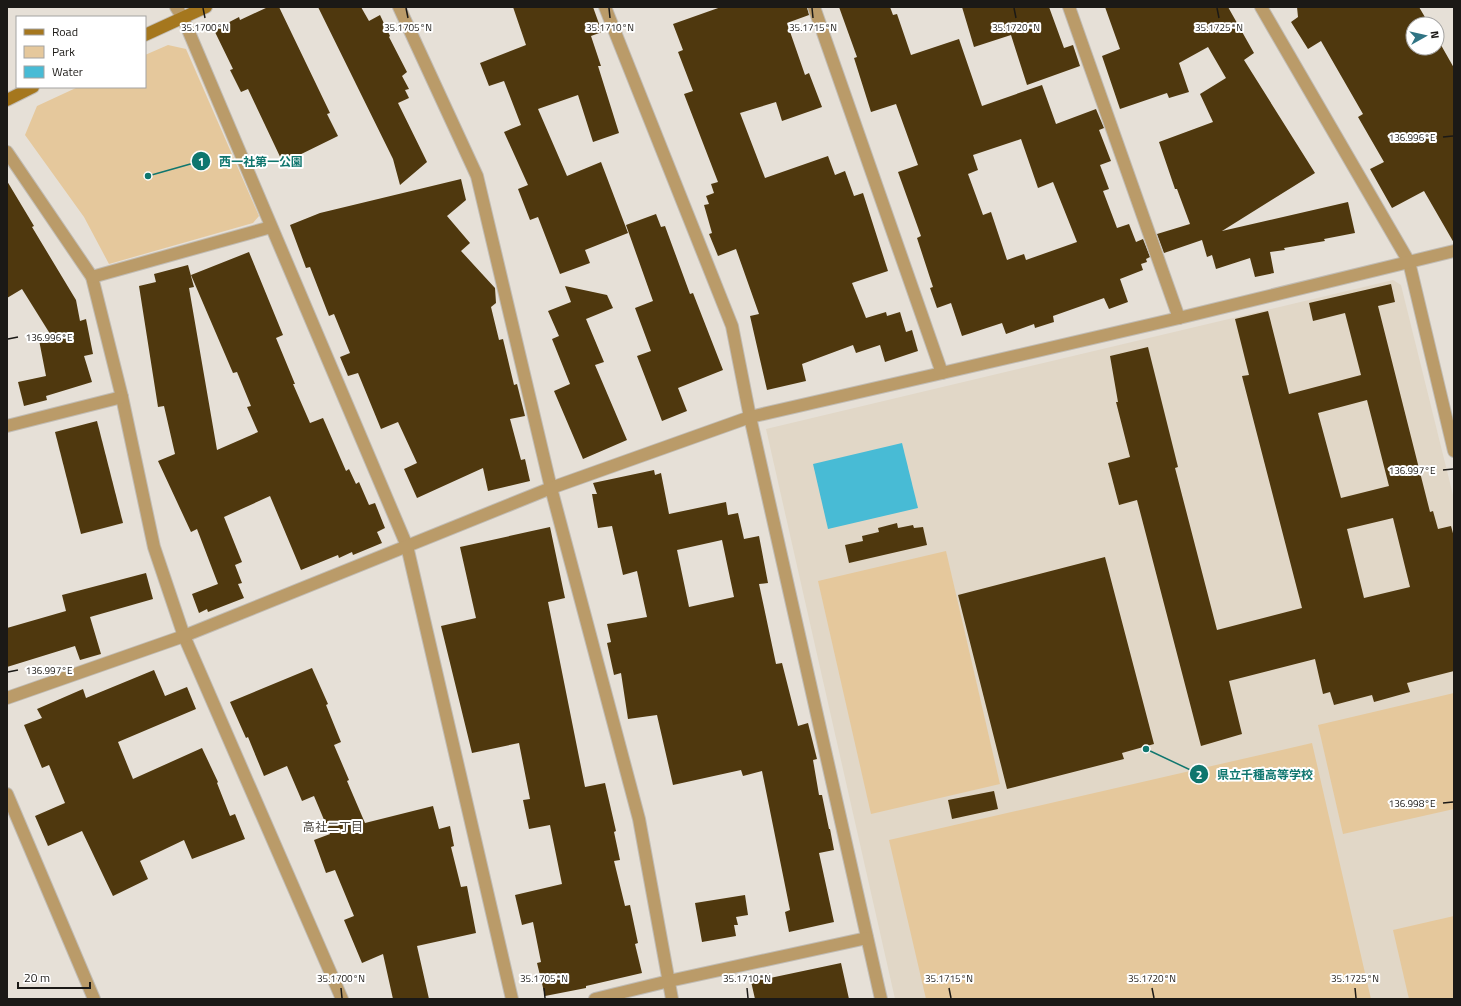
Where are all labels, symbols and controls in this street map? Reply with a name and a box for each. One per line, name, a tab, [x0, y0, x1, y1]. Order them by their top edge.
legend	[16, 16, 146, 88]
north arrow	[1405, 16, 1445, 56]
text: 35.1700°N	[181, 20, 229, 35]
text: 35.1705°N	[384, 20, 432, 35]
text: 35.1710°N	[586, 20, 634, 35]
text: 35.1715°N	[789, 20, 837, 35]
text: 35.1720°N	[992, 20, 1040, 35]
text: 35.1725°N	[1195, 20, 1243, 35]
text: Road	[52, 22, 78, 41]
text: N	[1426, 30, 1443, 39]
text: Park	[52, 42, 75, 61]
text: Water	[52, 62, 83, 81]
text: 136.996°E	[1389, 130, 1436, 145]
callout: 西一社第一公園	[191, 149, 311, 173]
text: 1	[198, 152, 204, 171]
text: 西一社第一公園	[219, 152, 303, 171]
text: 136.996°E	[26, 330, 73, 345]
text: 136.997°E	[1389, 463, 1436, 478]
text: 136.997°E	[26, 663, 73, 678]
callout: 県立千種高等学校	[1189, 762, 1321, 786]
text: 2	[1196, 765, 1202, 784]
text: 県立千種高等学校	[1217, 765, 1313, 784]
text: 136.998°E	[1389, 796, 1436, 811]
district label: 高社二丁目	[303, 817, 363, 836]
scale bar	[18, 964, 90, 990]
text: 20 m	[24, 968, 50, 987]
text: 35.1700°N	[317, 971, 365, 986]
text: 35.1705°N	[520, 971, 568, 986]
text: 35.1710°N	[723, 971, 771, 986]
text: 35.1715°N	[925, 971, 973, 986]
text: 35.1720°N	[1128, 971, 1176, 986]
text: 35.1725°N	[1331, 971, 1379, 986]

